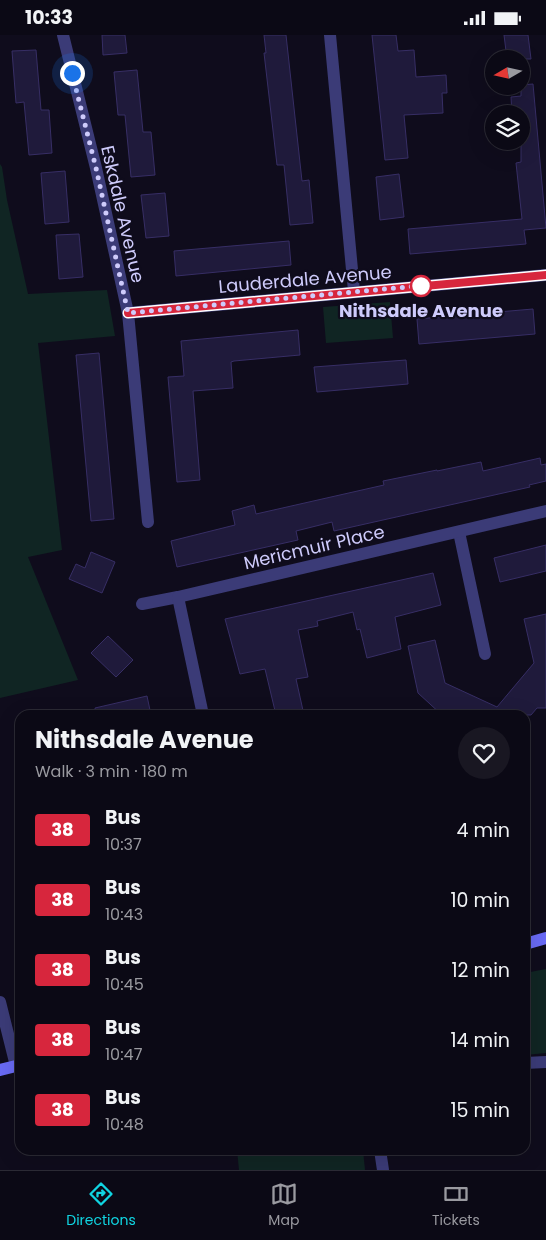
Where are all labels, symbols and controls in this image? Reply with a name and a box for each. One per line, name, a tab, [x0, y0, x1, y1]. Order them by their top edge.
text: 10:33	[25, 4, 73, 31]
north arrow	[485, 50, 530, 95]
map controls	[485, 50, 530, 150]
your location	[60, 61, 85, 86]
button: layers	[485, 105, 530, 150]
street label: Eskdale Avenue	[95, 143, 151, 285]
street label: Lauderdale Avenue	[217, 259, 393, 299]
marker: Nithsdale Avenue	[410, 275, 432, 297]
place label: Nithsdale Avenue	[339, 298, 503, 323]
street label: Mericmuir Place	[241, 519, 387, 575]
text: Nithsdale Avenue	[35, 723, 254, 756]
button: heart	[458, 727, 510, 779]
text: Walk · 3 min · 180 m	[35, 760, 188, 783]
text: Bus	[105, 804, 141, 831]
text: 38	[51, 817, 74, 842]
text: 4 min	[457, 817, 510, 844]
text: 10:37	[105, 833, 142, 856]
text: Bus	[105, 874, 141, 901]
text: 38	[51, 887, 74, 912]
text: 10 min	[451, 887, 510, 914]
text: 10:43	[105, 903, 143, 926]
text: Bus	[105, 944, 141, 971]
text: 38	[51, 957, 74, 982]
text: 12 min	[452, 957, 510, 984]
text: 10:45	[105, 973, 144, 996]
text: Bus	[105, 1014, 141, 1041]
text: 38	[51, 1027, 74, 1052]
text: 14 min	[450, 1027, 510, 1054]
text: 10:47	[105, 1043, 142, 1066]
text: Bus	[105, 1084, 141, 1111]
text: 38	[51, 1097, 74, 1122]
text: 15 min	[451, 1097, 510, 1124]
text: 10:48	[105, 1113, 144, 1136]
tab: Directions	[66, 1180, 136, 1231]
tab: Map	[268, 1180, 299, 1231]
tab: Tickets	[432, 1180, 480, 1231]

